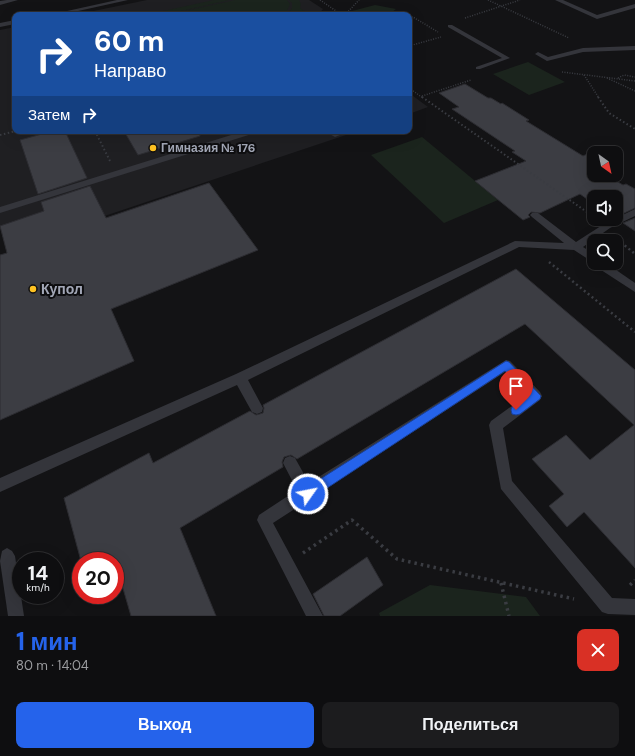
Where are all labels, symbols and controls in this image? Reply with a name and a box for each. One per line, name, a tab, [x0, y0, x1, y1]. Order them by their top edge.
text: 60 m	[94, 23, 164, 60]
icon: right	[28, 28, 80, 80]
text: Направо	[94, 59, 166, 83]
icon: right	[78, 104, 100, 126]
text: Затем	[28, 105, 70, 125]
place label: Гимназия № 176	[161, 140, 255, 156]
marker: Гимназия № 176	[148, 143, 158, 153]
north arrow	[587, 146, 623, 182]
map controls	[587, 146, 623, 270]
button: sound	[587, 190, 623, 226]
button: search	[587, 234, 623, 270]
place label: Купол	[41, 280, 83, 298]
marker: Купол	[28, 284, 38, 294]
pin	[499, 369, 533, 410]
icon: arrive	[505, 375, 527, 397]
position arrow	[287, 473, 329, 515]
speed limit sign: 20	[72, 552, 124, 604]
text: 14	[28, 560, 48, 586]
text: km/h	[26, 581, 50, 594]
text: 1 мин	[16, 626, 77, 657]
button: close	[577, 629, 619, 671]
text: 80 m · 14:04	[16, 657, 89, 674]
button: Выход	[16, 702, 314, 748]
button: Поделиться	[322, 702, 619, 748]

